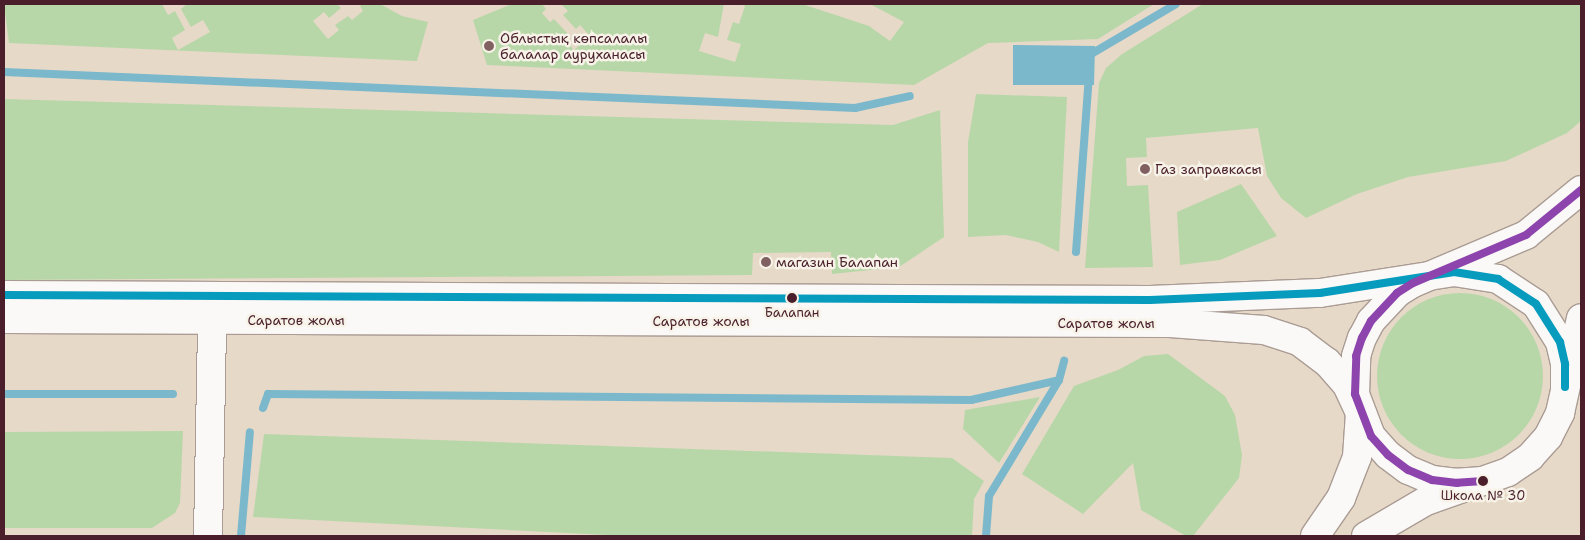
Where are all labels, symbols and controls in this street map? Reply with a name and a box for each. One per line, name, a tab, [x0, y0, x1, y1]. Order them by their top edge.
place label: Облыстық көпсалалы балалар ауруханасы	[500, 30, 647, 62]
marker: Облыстық көпсалалы балалар ауруханасы	[482, 39, 496, 53]
place label: Газ заправкасы	[1155, 161, 1262, 177]
marker: Газ заправкасы	[1139, 163, 1151, 175]
place label: магазин Балапан	[776, 254, 898, 270]
marker: магазин Балапан	[760, 256, 772, 268]
marker: Балапан	[787, 293, 797, 303]
place label: Балапан	[764, 305, 820, 321]
street label: Саратов жолы	[247, 312, 345, 328]
street label: Саратов жолы	[652, 313, 750, 329]
street label: Саратов жолы	[1057, 315, 1155, 331]
marker: Школа № 30	[1478, 476, 1488, 486]
place label: Школа № 30	[1441, 488, 1525, 504]

